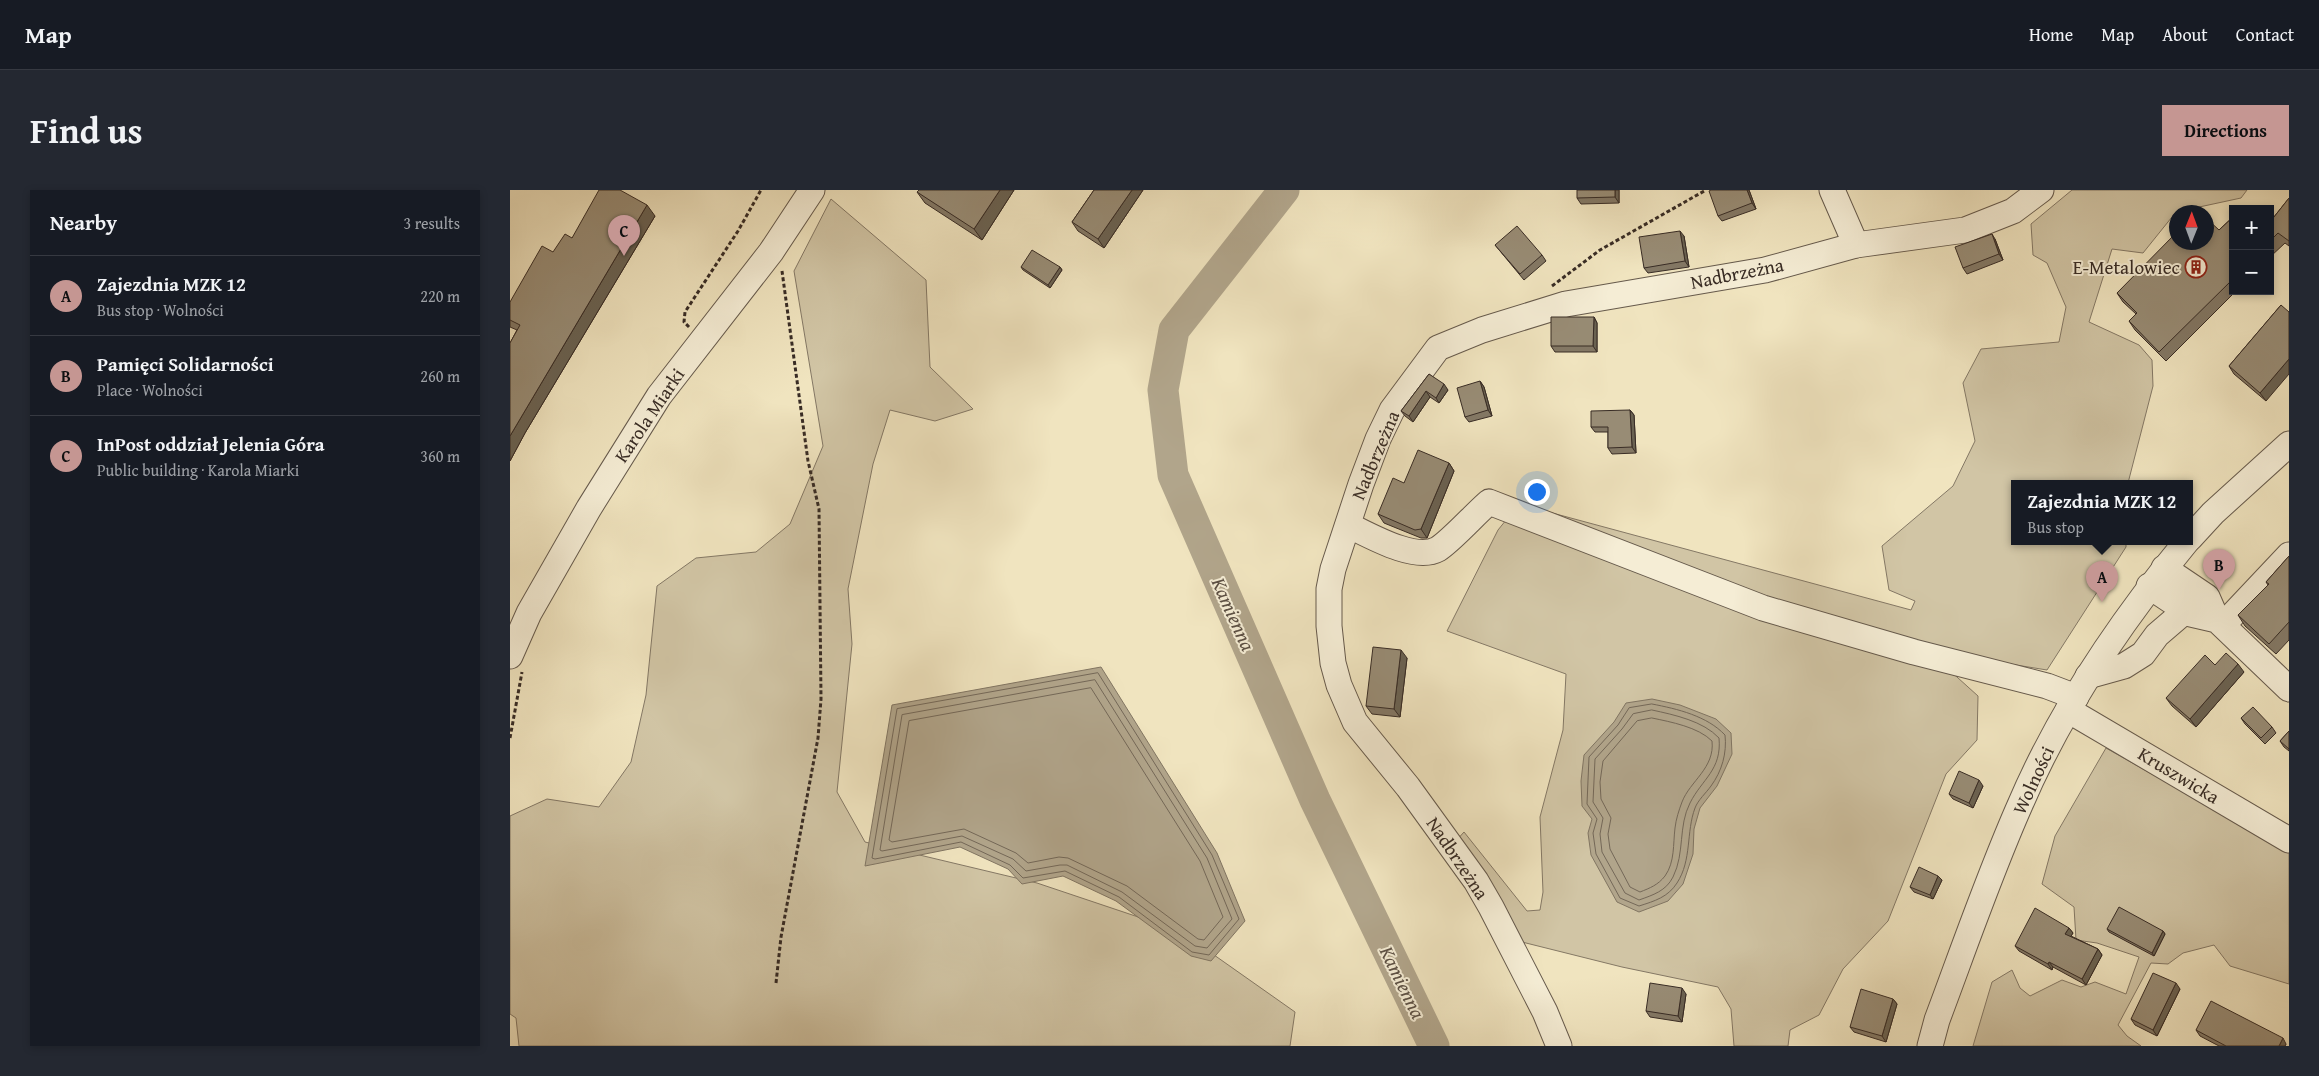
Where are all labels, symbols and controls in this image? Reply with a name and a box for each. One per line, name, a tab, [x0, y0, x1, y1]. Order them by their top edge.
text: Map	[25, 17, 72, 52]
text: Home	[2029, 21, 2073, 48]
text: Map	[2101, 21, 2134, 48]
text: About	[2162, 21, 2208, 48]
text: Contact	[2236, 21, 2294, 48]
text: Find us	[30, 105, 143, 156]
button: Directions	[2162, 105, 2289, 156]
north arrow	[2169, 205, 2214, 250]
map controls	[2229, 205, 2274, 295]
button: +	[2229, 205, 2274, 250]
text: Nearby	[50, 207, 117, 238]
text: 3 results	[403, 211, 460, 235]
pin: C	[608, 215, 640, 256]
street label: Nadbrzeżna	[1688, 250, 1786, 296]
button: −	[2229, 250, 2274, 295]
place label: E-Metalowiec	[2073, 253, 2180, 281]
building icon: E-Metalowiec	[2184, 255, 2208, 279]
text: Zajezdnia MZK 12	[97, 270, 246, 298]
text: A	[61, 284, 71, 308]
text: 220 m	[420, 284, 460, 308]
text: Bus stop · Wolności	[97, 298, 224, 322]
text: Pamięci Solidarności	[97, 350, 274, 378]
street label: Karola Miarki	[607, 362, 691, 468]
text: B	[61, 364, 71, 388]
text: 260 m	[420, 364, 460, 388]
text: Place · Wolności	[97, 378, 203, 402]
street label: Nadbrzeżna	[1344, 406, 1406, 504]
text: InPost oddział Jelenia Góra	[97, 430, 324, 458]
text: C	[61, 444, 71, 468]
text: 360 m	[420, 444, 460, 468]
text: Public building · Karola Miarki	[97, 458, 299, 482]
your location	[1524, 479, 1550, 505]
popup	[2011, 480, 2193, 545]
text: Zajezdnia MZK 12	[2028, 487, 2176, 515]
text: Bus stop	[2028, 515, 2084, 539]
pin: B	[2203, 549, 2235, 590]
pin: A	[2086, 561, 2118, 602]
water label: Kamienna	[1205, 572, 1263, 656]
street label: Kruszwicka	[2133, 740, 2225, 810]
street label: Wolności	[2005, 741, 2061, 819]
street label: Nadbrzeżna	[1420, 811, 1496, 905]
water label: Kamienna	[1373, 940, 1433, 1024]

